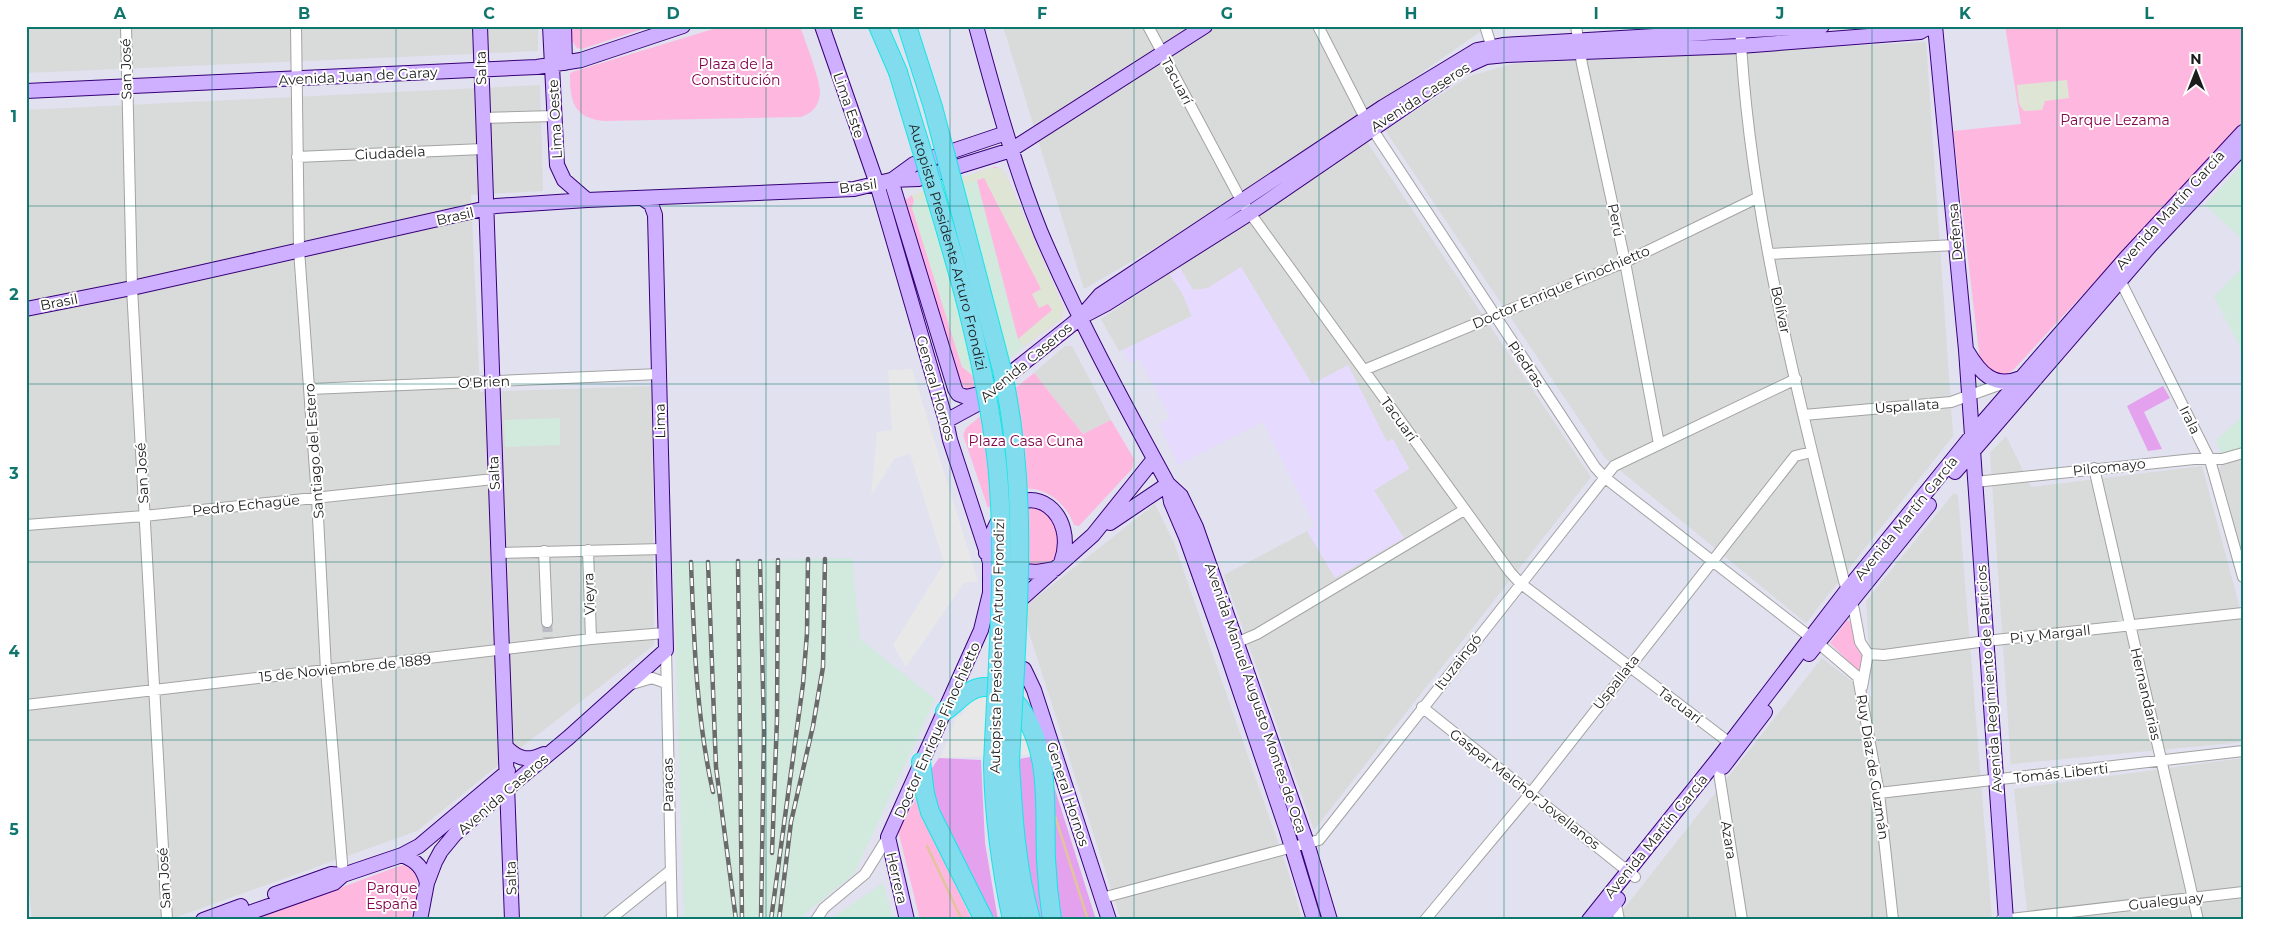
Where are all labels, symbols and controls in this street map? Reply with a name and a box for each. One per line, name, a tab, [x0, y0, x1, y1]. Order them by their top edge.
text: A	[113, 4, 127, 23]
text: B	[298, 4, 310, 23]
text: C	[483, 4, 495, 23]
text: D	[666, 4, 680, 23]
text: E	[853, 4, 863, 23]
text: F	[1037, 4, 1047, 23]
text: G	[1221, 4, 1233, 23]
text: H	[1405, 4, 1417, 23]
text: I	[1593, 4, 1599, 23]
text: J	[1775, 4, 1784, 23]
text: K	[1959, 4, 1972, 23]
text: L	[2144, 4, 2154, 23]
street label: San José	[116, 38, 136, 100]
north arrow	[2172, 48, 2222, 98]
text: N	[2190, 50, 2202, 68]
street label: Salta	[472, 51, 490, 85]
street label: Tacuarí	[1157, 54, 1197, 109]
park label: Plaza de la Constitución	[692, 55, 780, 89]
street label: Avenida Caseros	[1367, 58, 1473, 136]
street label: Avenida Juan de Garay	[278, 63, 438, 89]
street label: Lima Este	[829, 70, 869, 140]
street label: Lima Oeste	[544, 79, 566, 159]
text: 1	[11, 107, 17, 126]
park label: Parque Lezama	[2060, 111, 2170, 129]
street label: Autopista Presidente Arturo Frondizi	[905, 121, 991, 372]
street label: Ciudadela	[354, 142, 426, 164]
street label: Avenida Martín García	[2112, 147, 2228, 273]
street label: Brasil	[838, 174, 878, 198]
street label: Perú	[1604, 202, 1628, 238]
street label: Defensa	[1944, 202, 1966, 262]
street label: Brasil	[434, 203, 476, 229]
street label: Doctor Enrique Finochietto	[1470, 241, 1653, 333]
text: 2	[9, 285, 19, 304]
street label: Bolívar	[1767, 285, 1795, 336]
street label: Brasil	[39, 290, 79, 314]
street label: Avenida Caseros	[976, 318, 1076, 406]
street label: General Hornos	[912, 333, 960, 443]
street label: Piedras	[1504, 337, 1548, 391]
street label: O'Brien	[458, 372, 510, 392]
street label: Santiago del Estero	[300, 383, 328, 519]
street label: Tacuarí	[1377, 393, 1422, 446]
street label: Uspallata	[1874, 395, 1940, 417]
street label: Lima	[651, 403, 669, 439]
street label: Irala	[2175, 403, 2205, 437]
park label: Plaza Casa Cuna	[969, 432, 1083, 450]
street label: San José	[131, 442, 153, 504]
street label: Avenida Martín García	[1850, 452, 1962, 584]
street label: Pilcomayo	[2072, 454, 2147, 480]
street label: Salta	[484, 455, 504, 491]
text: 3	[8, 464, 19, 483]
street label: Pedro Echagüe	[191, 490, 301, 520]
street label: Autopista Presidente Arturo Frondizi	[986, 518, 1008, 774]
street label: Avenida Manuel Augusto Montes de Oca	[1201, 560, 1311, 836]
street label: Avenida Regimiento de Patricios	[1972, 564, 2006, 794]
street label: Vieyra	[579, 572, 599, 616]
street label: Pi y Margall	[2009, 621, 2091, 647]
street label: Ituzaingó	[1430, 630, 1486, 694]
street label: Doctor Enrique Finochietto	[890, 639, 984, 821]
text: 4	[8, 642, 20, 661]
street label: Hernandarias	[2127, 646, 2165, 742]
street label: 15 de Noviembre de 1889	[258, 650, 432, 686]
street label: Uspallata	[1589, 651, 1643, 713]
street label: Tacuarí	[1654, 683, 1707, 728]
street label: Ruy Díaz de Guzmán	[1853, 693, 1893, 841]
street label: Gaspar Melchor Jovellanos	[1446, 725, 1604, 853]
street label: General Hornos	[1043, 740, 1093, 849]
street label: Avenida Caseros	[454, 750, 552, 838]
street label: Paracas	[659, 757, 677, 812]
street label: Tomás Liberti	[2013, 759, 2109, 787]
street label: Avenida Martín García	[1600, 770, 1712, 902]
street label: Azara	[1717, 819, 1741, 861]
text: 5	[9, 820, 19, 839]
street label: San José	[153, 847, 175, 909]
street label: Herrera	[882, 850, 912, 906]
street label: Salta	[501, 861, 521, 895]
park label: Parque España	[366, 879, 418, 913]
street label: Gualeguay	[2128, 888, 2205, 914]

